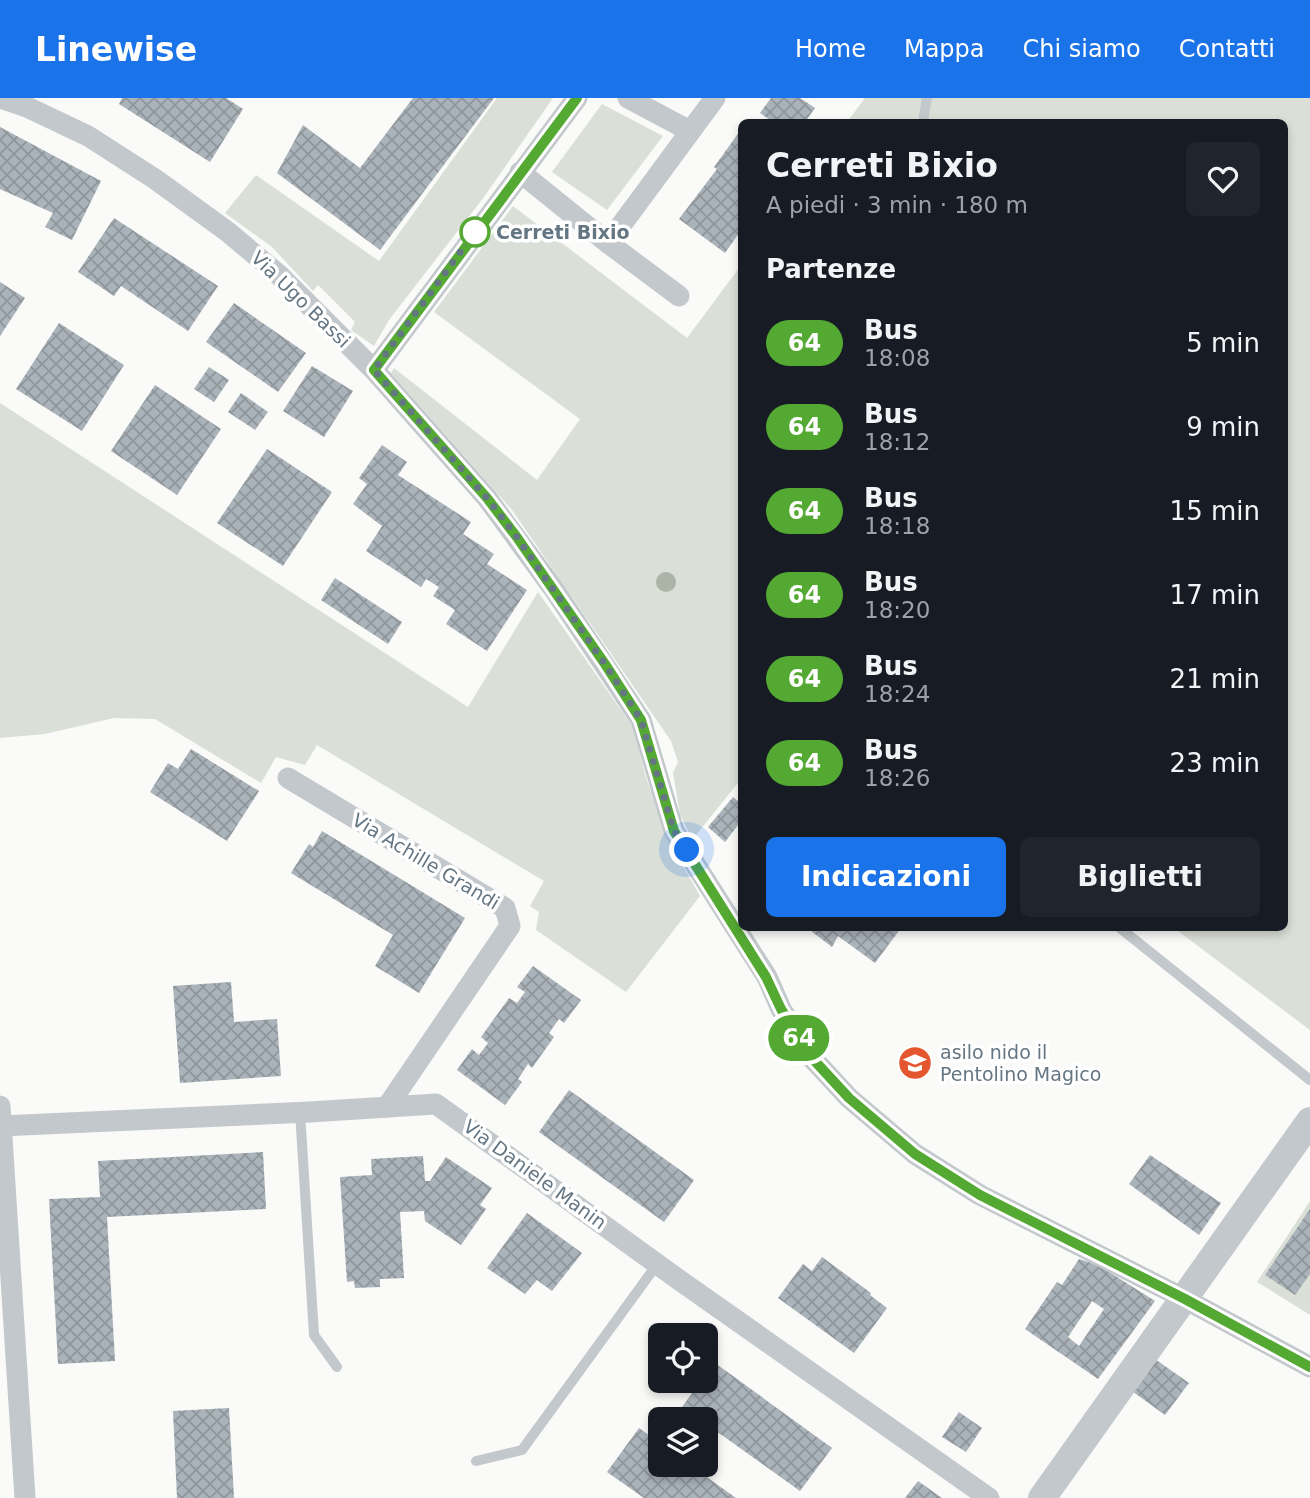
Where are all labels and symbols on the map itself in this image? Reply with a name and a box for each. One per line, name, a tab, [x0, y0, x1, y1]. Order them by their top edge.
marker: Cerreti Bixio	[460, 217, 490, 247]
place label: Cerreti Bixio	[496, 221, 629, 243]
street label: Via Ugo Bassi	[247, 246, 355, 352]
street label: Via Achille Grandi	[348, 808, 504, 914]
your location	[669, 832, 704, 867]
line badge: 64	[768, 1015, 830, 1061]
place label: asilo nido il Pentolino Magico	[940, 1041, 1101, 1085]
school or university icon: asilo nido il Pentolino Magico	[896, 1044, 934, 1082]
street label: Via Daniele Manin	[459, 1115, 611, 1233]

